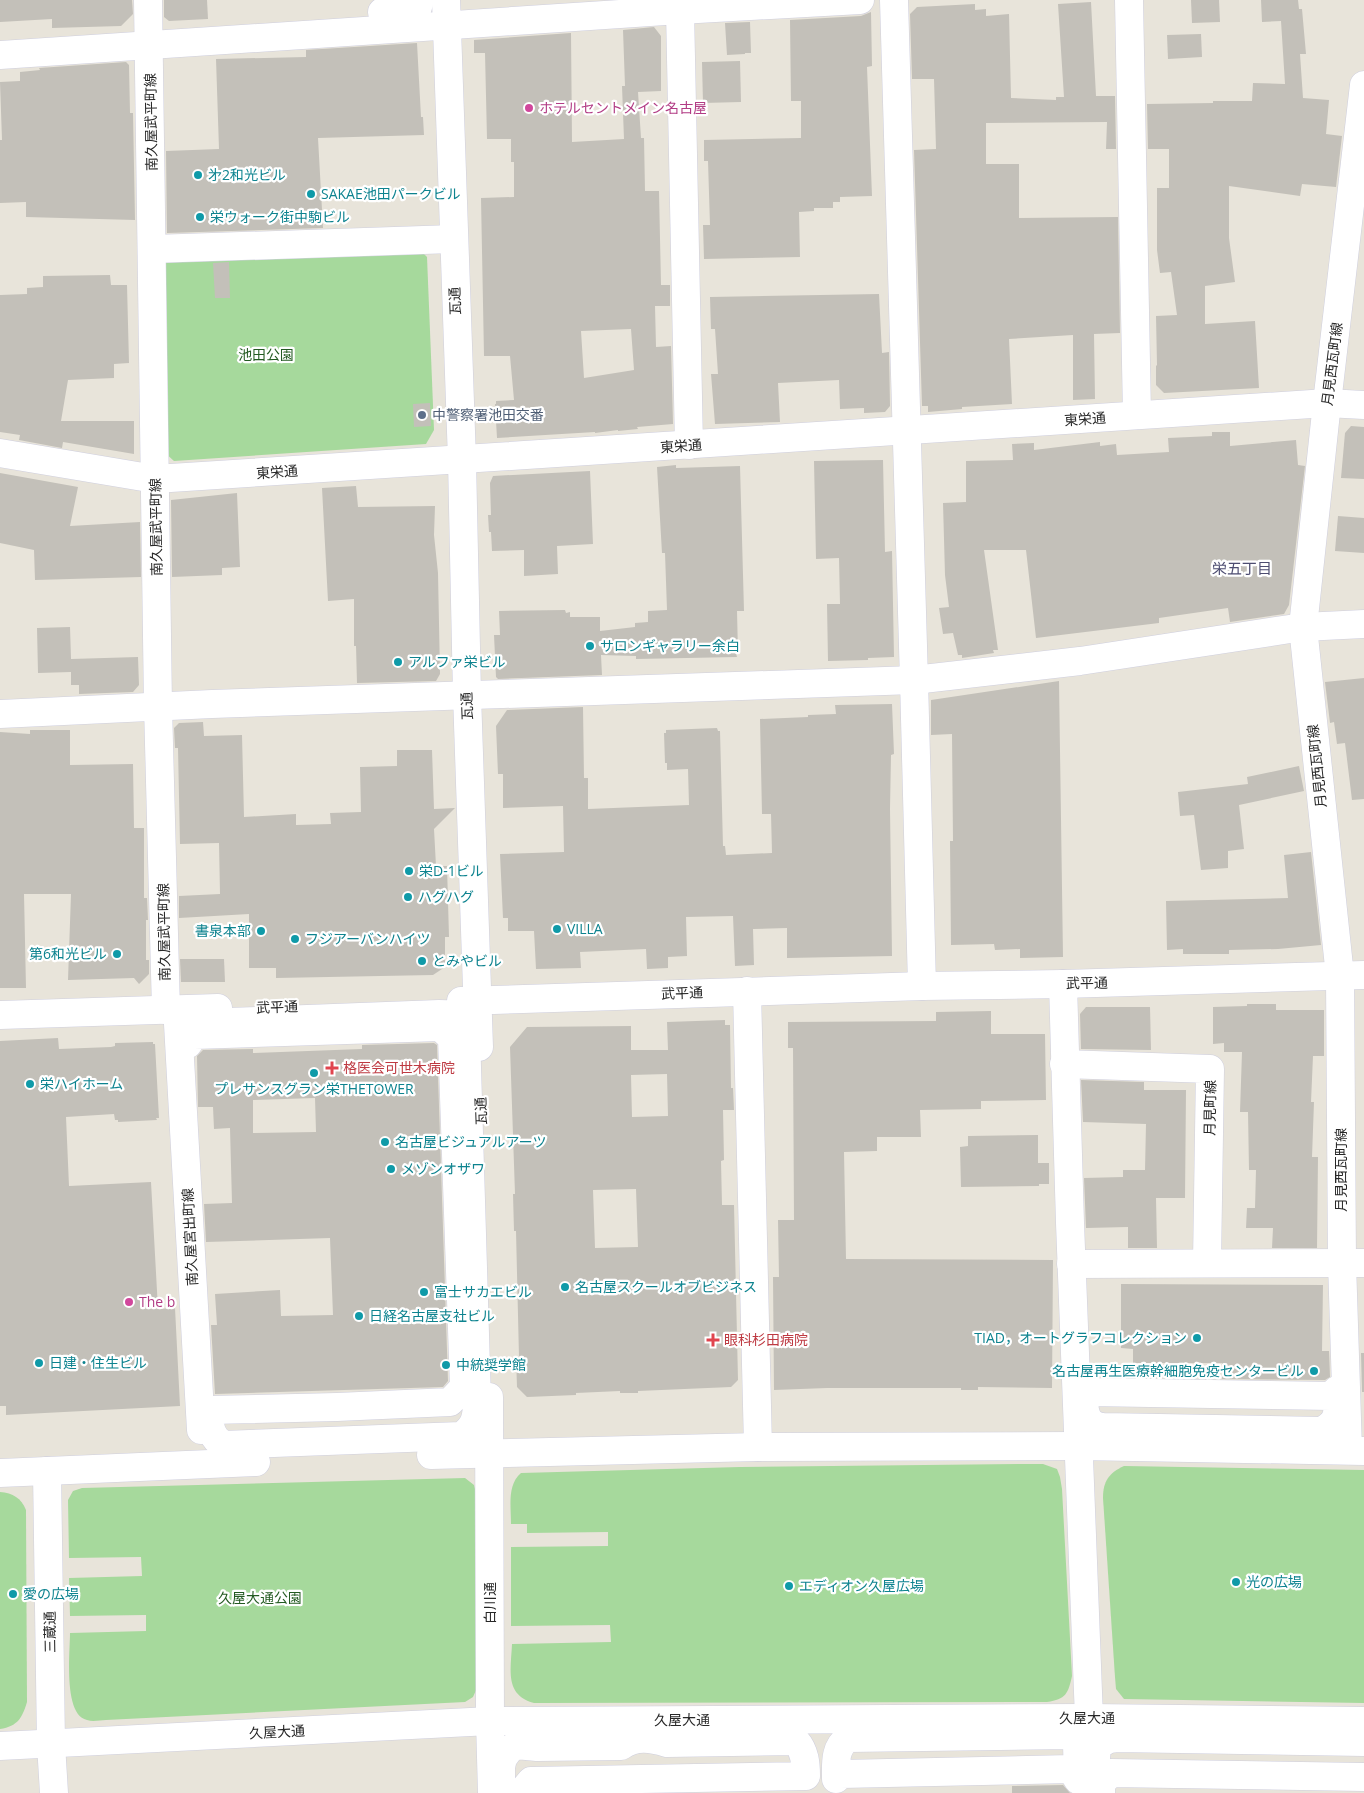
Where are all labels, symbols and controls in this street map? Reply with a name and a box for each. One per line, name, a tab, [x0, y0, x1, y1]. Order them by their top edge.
street label: 南久屋武平町線	[140, 73, 161, 171]
place label: ホテルセントメイン名古屋	[539, 98, 707, 117]
marker: ホテルセントメイン名古屋	[523, 102, 535, 114]
place label: 㐧2和光ビル	[208, 165, 286, 184]
marker: 㐧2和光ビル	[192, 169, 204, 181]
place label: SAKAE池田パークビル	[321, 184, 461, 203]
marker: SAKAE池田パークビル	[305, 188, 317, 200]
place label: 栄ウォーク街中駒ビル	[210, 207, 350, 226]
marker: 栄ウォーク街中駒ビル	[194, 211, 206, 223]
street label: 瓦通	[445, 287, 464, 315]
street label: 月見西瓦町線	[1317, 321, 1346, 407]
park label: 池田公園	[238, 345, 294, 364]
place label: 中警察署池田交番	[432, 405, 544, 424]
street label: 東栄通	[1063, 408, 1107, 429]
marker: 中警察署池田交番	[416, 409, 428, 421]
street label: 東栄通	[659, 435, 703, 456]
street label: 東栄通	[255, 461, 299, 482]
street label: 南久屋武平町線	[145, 478, 166, 576]
district label: 栄五丁目	[1212, 558, 1272, 578]
place label: サロンギャラリー余白	[600, 636, 740, 655]
marker: サロンギャラリー余白	[584, 640, 596, 652]
place label: アルファ栄ビル	[408, 652, 506, 671]
marker: アルファ栄ビル	[392, 656, 404, 668]
street label: 瓦通	[457, 692, 476, 720]
street label: 月見西瓦町線	[1303, 723, 1330, 809]
place label: 栄D-1ビル	[419, 861, 484, 880]
marker: 栄D-1ビル	[403, 865, 415, 877]
street label: 南久屋武平町線	[153, 883, 174, 981]
place label: ハグハグ	[418, 887, 474, 906]
marker: ハグハグ	[402, 891, 414, 903]
place label: VILLA	[567, 919, 603, 938]
place label: 書泉本部	[195, 921, 251, 940]
marker: VILLA	[551, 923, 563, 935]
marker: 書泉本部	[255, 925, 267, 937]
place label: フジアーバンハイツ	[305, 929, 430, 948]
marker: フジアーバンハイツ	[289, 933, 301, 945]
place label: 第6和光ビル	[29, 944, 107, 963]
marker: 第6和光ビル	[111, 948, 123, 960]
place label: とみやビル	[432, 951, 502, 970]
marker: とみやビル	[416, 955, 428, 967]
street label: 武平通	[1066, 973, 1108, 992]
street label: 武平通	[661, 982, 703, 1003]
street label: 武平通	[256, 996, 298, 1017]
place label: 格医会可世木病院	[343, 1058, 455, 1077]
marker: 格医会可世木病院	[325, 1061, 339, 1075]
marker: プレサンスグラン栄THETOWER	[308, 1067, 320, 1079]
place label: 栄ハイホーム	[40, 1074, 123, 1093]
marker: 栄ハイホーム	[24, 1078, 36, 1090]
place label: プレサンスグラン栄THETOWER	[214, 1079, 414, 1098]
street label: 月見町線	[1200, 1080, 1219, 1136]
street label: 瓦通	[471, 1097, 490, 1125]
street label: 月見西瓦町線	[1331, 1128, 1350, 1212]
place label: 名古屋ビジュアルアーツ	[395, 1132, 546, 1151]
marker: 名古屋ビジュアルアーツ	[379, 1136, 391, 1148]
place label: メゾンオザワ	[401, 1159, 485, 1178]
marker: メゾンオザワ	[385, 1163, 397, 1175]
street label: 南久屋宮出町線	[177, 1188, 202, 1286]
place label: 名古屋スクールオブビジネス	[575, 1277, 757, 1296]
marker: 名古屋スクールオブビジネス	[559, 1281, 571, 1293]
place label: 富士サカエビル	[434, 1282, 532, 1301]
marker: 富士サカエビル	[418, 1286, 430, 1298]
place label: The b	[139, 1292, 175, 1311]
marker: The b	[123, 1296, 135, 1308]
place label: 日経名古屋支社ビル	[369, 1306, 495, 1325]
marker: 日経名古屋支社ビル	[353, 1310, 365, 1322]
place label: TIAD，オートグラフコレクション	[974, 1328, 1187, 1347]
place label: 眼科杉田病院	[724, 1330, 808, 1349]
marker: TIAD，オートグラフコレクション	[1191, 1332, 1203, 1344]
marker: 眼科杉田病院	[706, 1333, 720, 1347]
place label: 日建・住生ビル	[49, 1353, 147, 1372]
place label: 中統奨学館	[456, 1355, 526, 1374]
marker: 日建・住生ビル	[33, 1357, 45, 1369]
marker: 中統奨学館	[440, 1359, 452, 1371]
place label: 名古屋再生医療幹細胞免疫センタービル	[1052, 1361, 1304, 1380]
marker: 名古屋再生医療幹細胞免疫センタービル	[1308, 1365, 1320, 1377]
place label: 光の広場	[1246, 1572, 1302, 1591]
place label: エディオン久屋広場	[799, 1576, 924, 1595]
marker: 光の広場	[1230, 1576, 1242, 1588]
marker: エディオン久屋広場	[783, 1580, 795, 1592]
street label: 白川通	[480, 1582, 499, 1624]
place label: 愛の広場	[23, 1584, 79, 1603]
marker: 愛の広場	[7, 1588, 19, 1600]
park label: 久屋大通公園	[218, 1588, 302, 1607]
street label: 三蔵通	[40, 1611, 59, 1653]
street label: 久屋大通	[1059, 1708, 1115, 1727]
street label: 久屋大通	[654, 1710, 710, 1729]
street label: 久屋大通	[249, 1721, 305, 1742]

